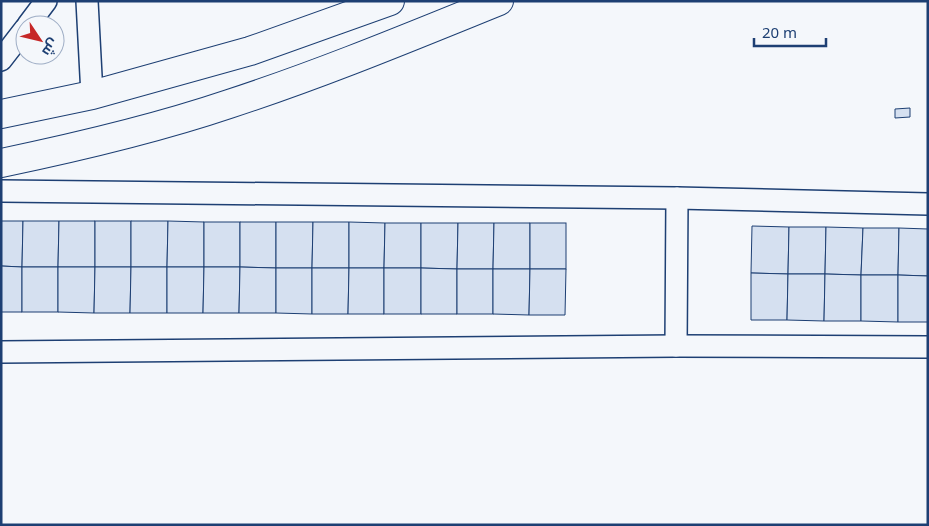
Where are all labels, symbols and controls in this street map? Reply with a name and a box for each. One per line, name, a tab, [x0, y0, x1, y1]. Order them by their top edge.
north arrow	[15, 15, 65, 65]
scale bar	[754, 15, 826, 47]
text: 20 m	[762, 22, 797, 42]
text: ش	[38, 35, 64, 61]

